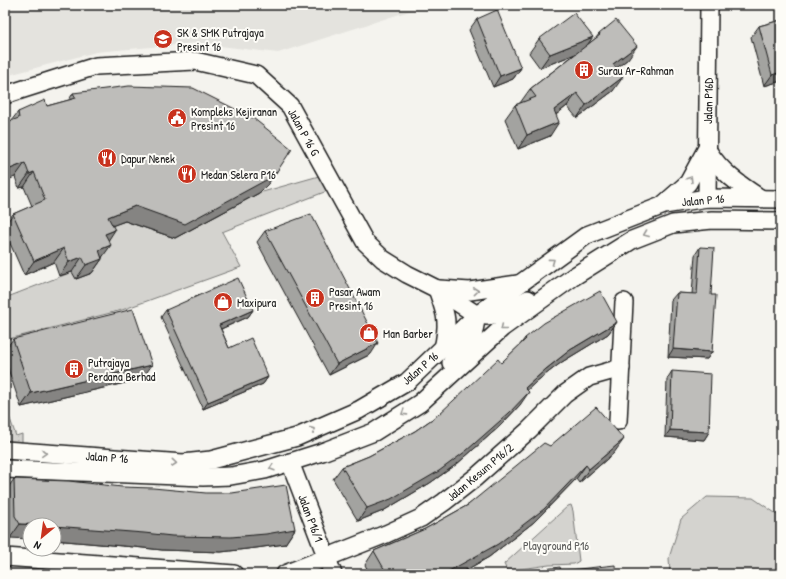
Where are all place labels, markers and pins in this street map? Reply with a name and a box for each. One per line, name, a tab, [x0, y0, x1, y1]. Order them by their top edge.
place label: SK & SMK Putrajaya Presint 16	[177, 24, 264, 55]
school or university icon: SK & SMK Putrajaya Presint 16	[152, 28, 174, 50]
building icon: Surau Ar-Rahman	[573, 59, 595, 81]
place label: Surau Ar-Rahman	[598, 62, 674, 79]
place label: Kompleks Kejiranan Presint 16	[191, 103, 277, 134]
public building icon: Kompleks Kejiranan Presint 16	[166, 107, 188, 129]
restaurant icon: Dapur Nenek	[96, 147, 118, 169]
place label: Dapur Nenek	[121, 150, 175, 167]
restaurant icon: Medan Selera P16	[176, 163, 198, 185]
place label: Medan Selera P16	[201, 166, 276, 183]
place label: Pasar Awam Presint 16	[329, 283, 380, 314]
building icon: Pasar Awam Presint 16	[304, 287, 326, 309]
shop icon: Maxipura	[212, 291, 234, 313]
place label: Maxipura	[237, 294, 276, 311]
shop icon: Man Barber	[358, 322, 380, 344]
place label: Man Barber	[383, 325, 433, 342]
place label: Putrajaya Perdana Berhad	[88, 354, 156, 385]
building icon: Putrajaya Perdana Berhad	[63, 358, 85, 380]

